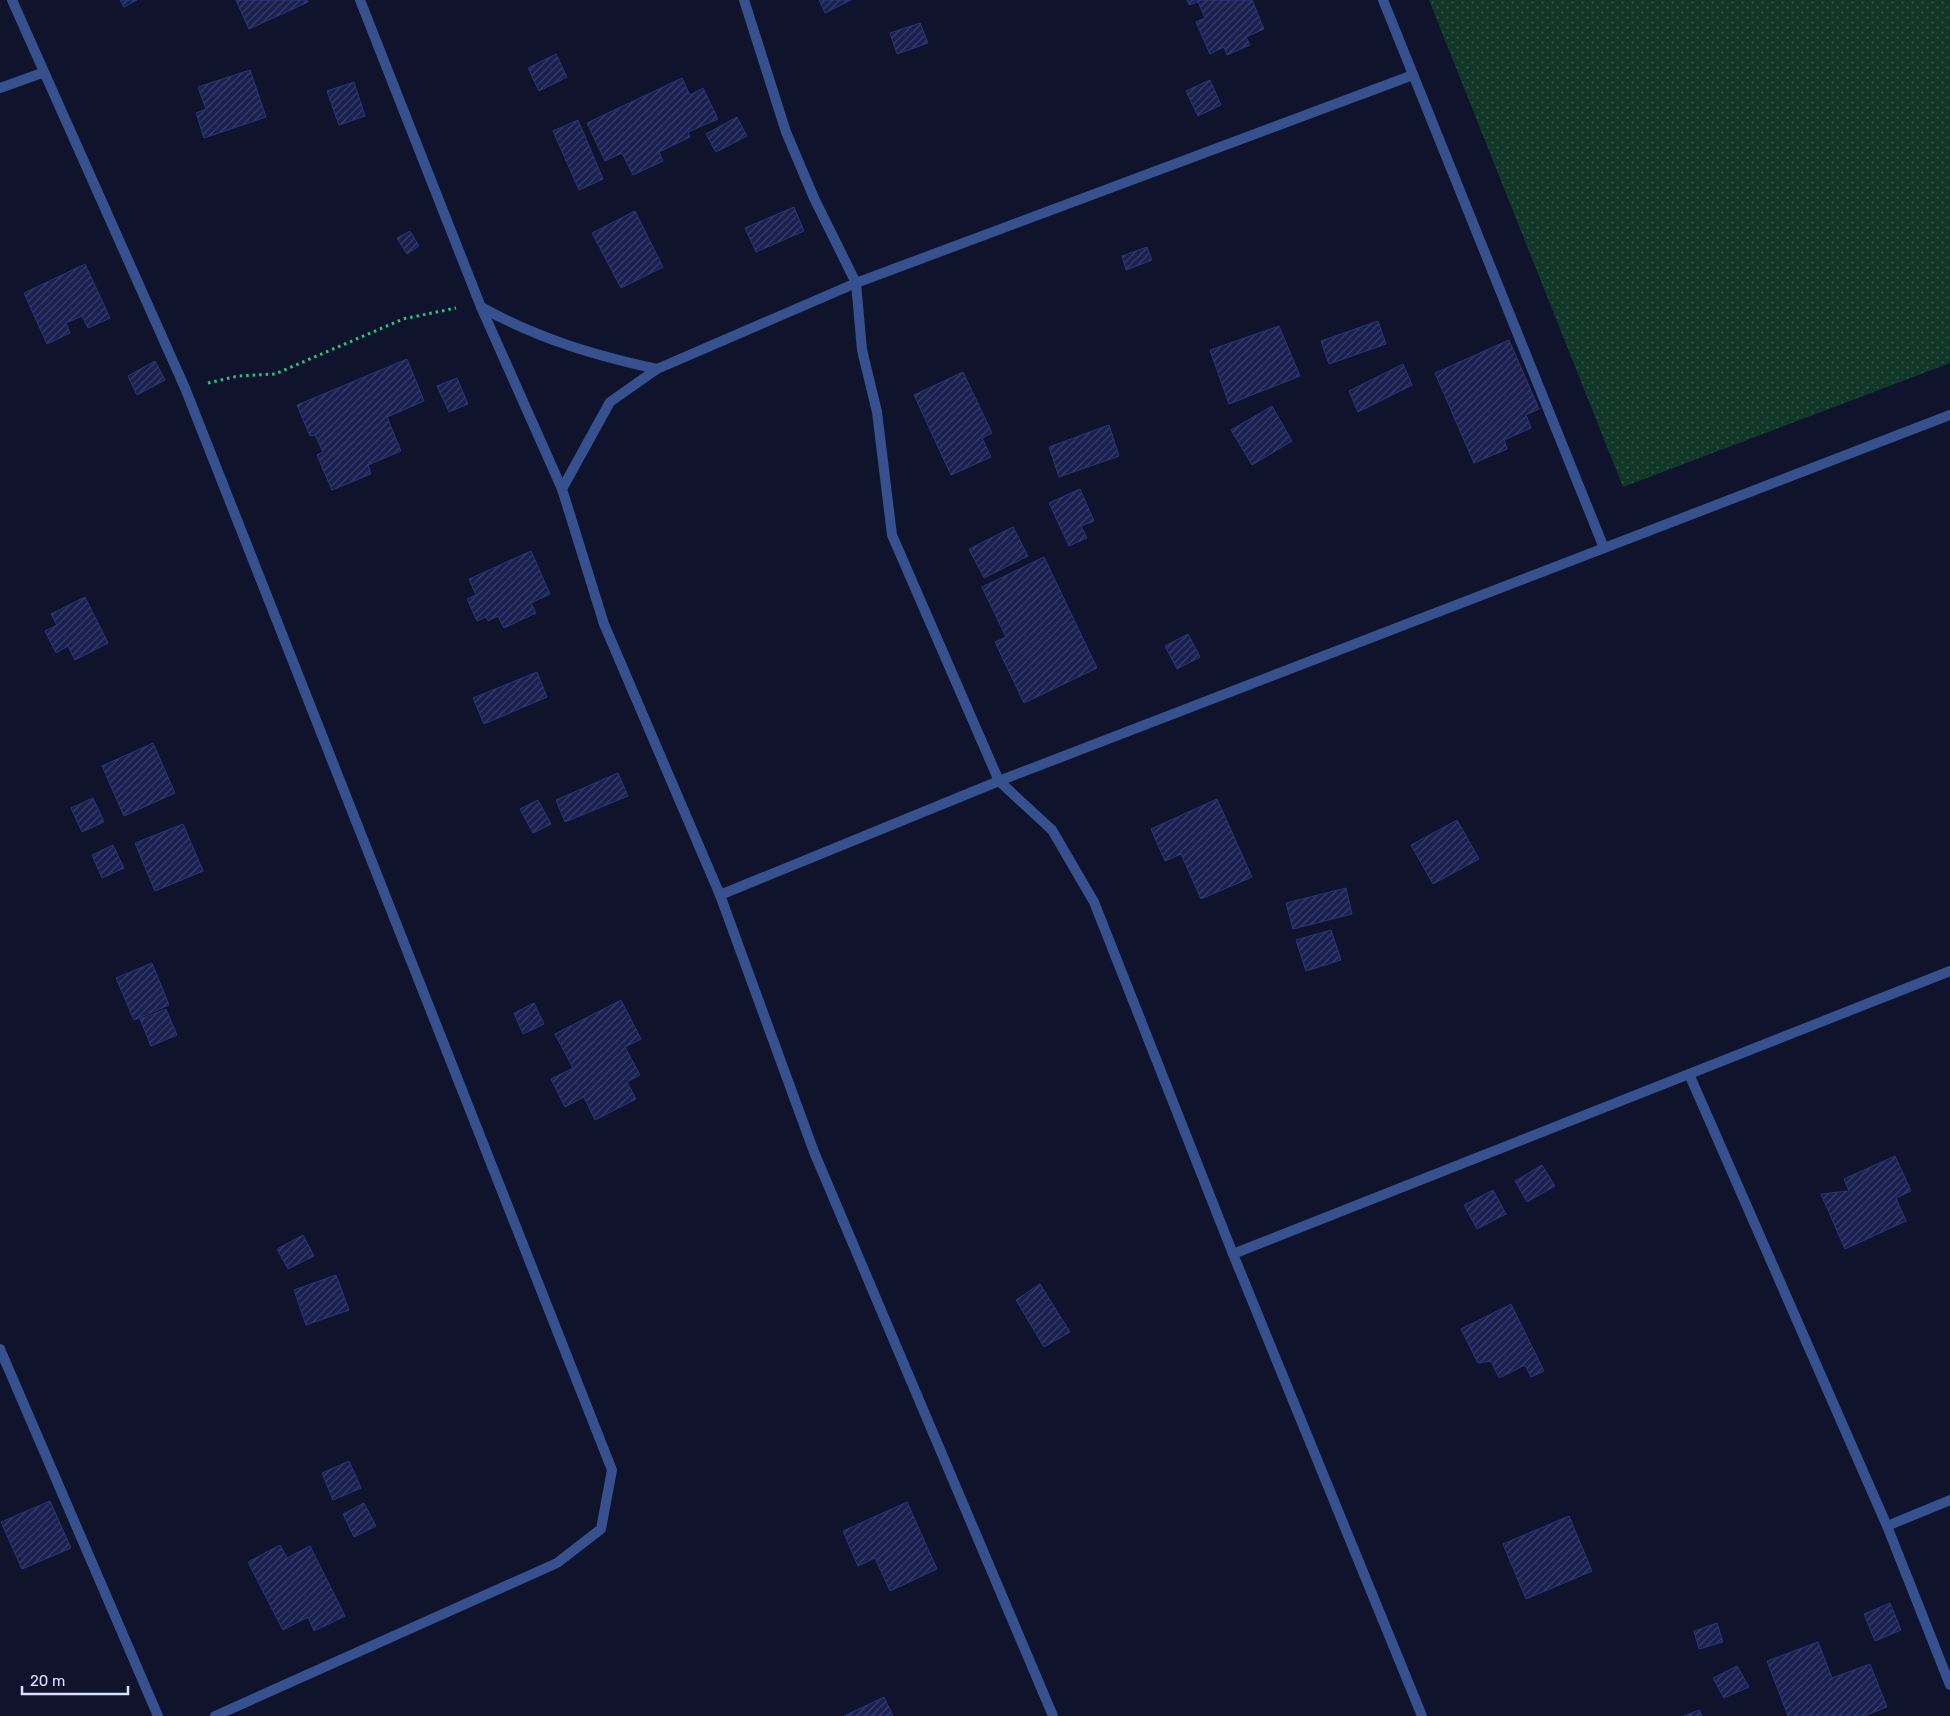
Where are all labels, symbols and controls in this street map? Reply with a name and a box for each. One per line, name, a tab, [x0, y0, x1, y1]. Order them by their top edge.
scale bar	[22, 1664, 129, 1696]
text: 20 m	[30, 1672, 65, 1690]

